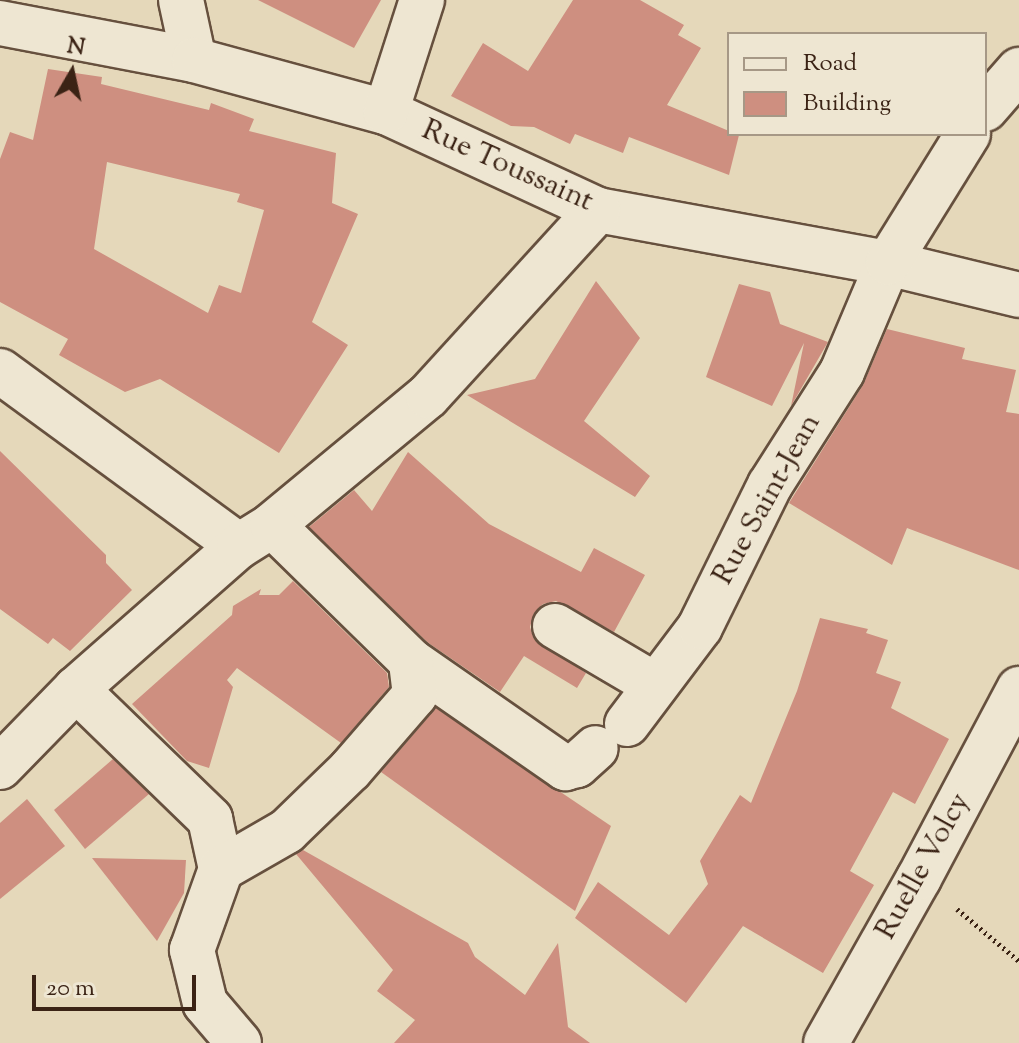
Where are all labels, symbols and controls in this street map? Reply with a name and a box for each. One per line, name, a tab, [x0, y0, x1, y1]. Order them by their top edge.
text: N	[65, 31, 87, 65]
north arrow	[32, 32, 112, 112]
legend	[727, 32, 987, 136]
text: Road	[803, 47, 857, 81]
text: Building	[803, 87, 891, 121]
street label: Rue Toussaint	[416, 113, 598, 221]
street label: Rue Saint-Jean	[706, 408, 830, 592]
street label: Ruelle Volcy	[869, 788, 979, 946]
scale bar	[36, 959, 200, 1009]
text: 20 m	[46, 972, 95, 1006]

